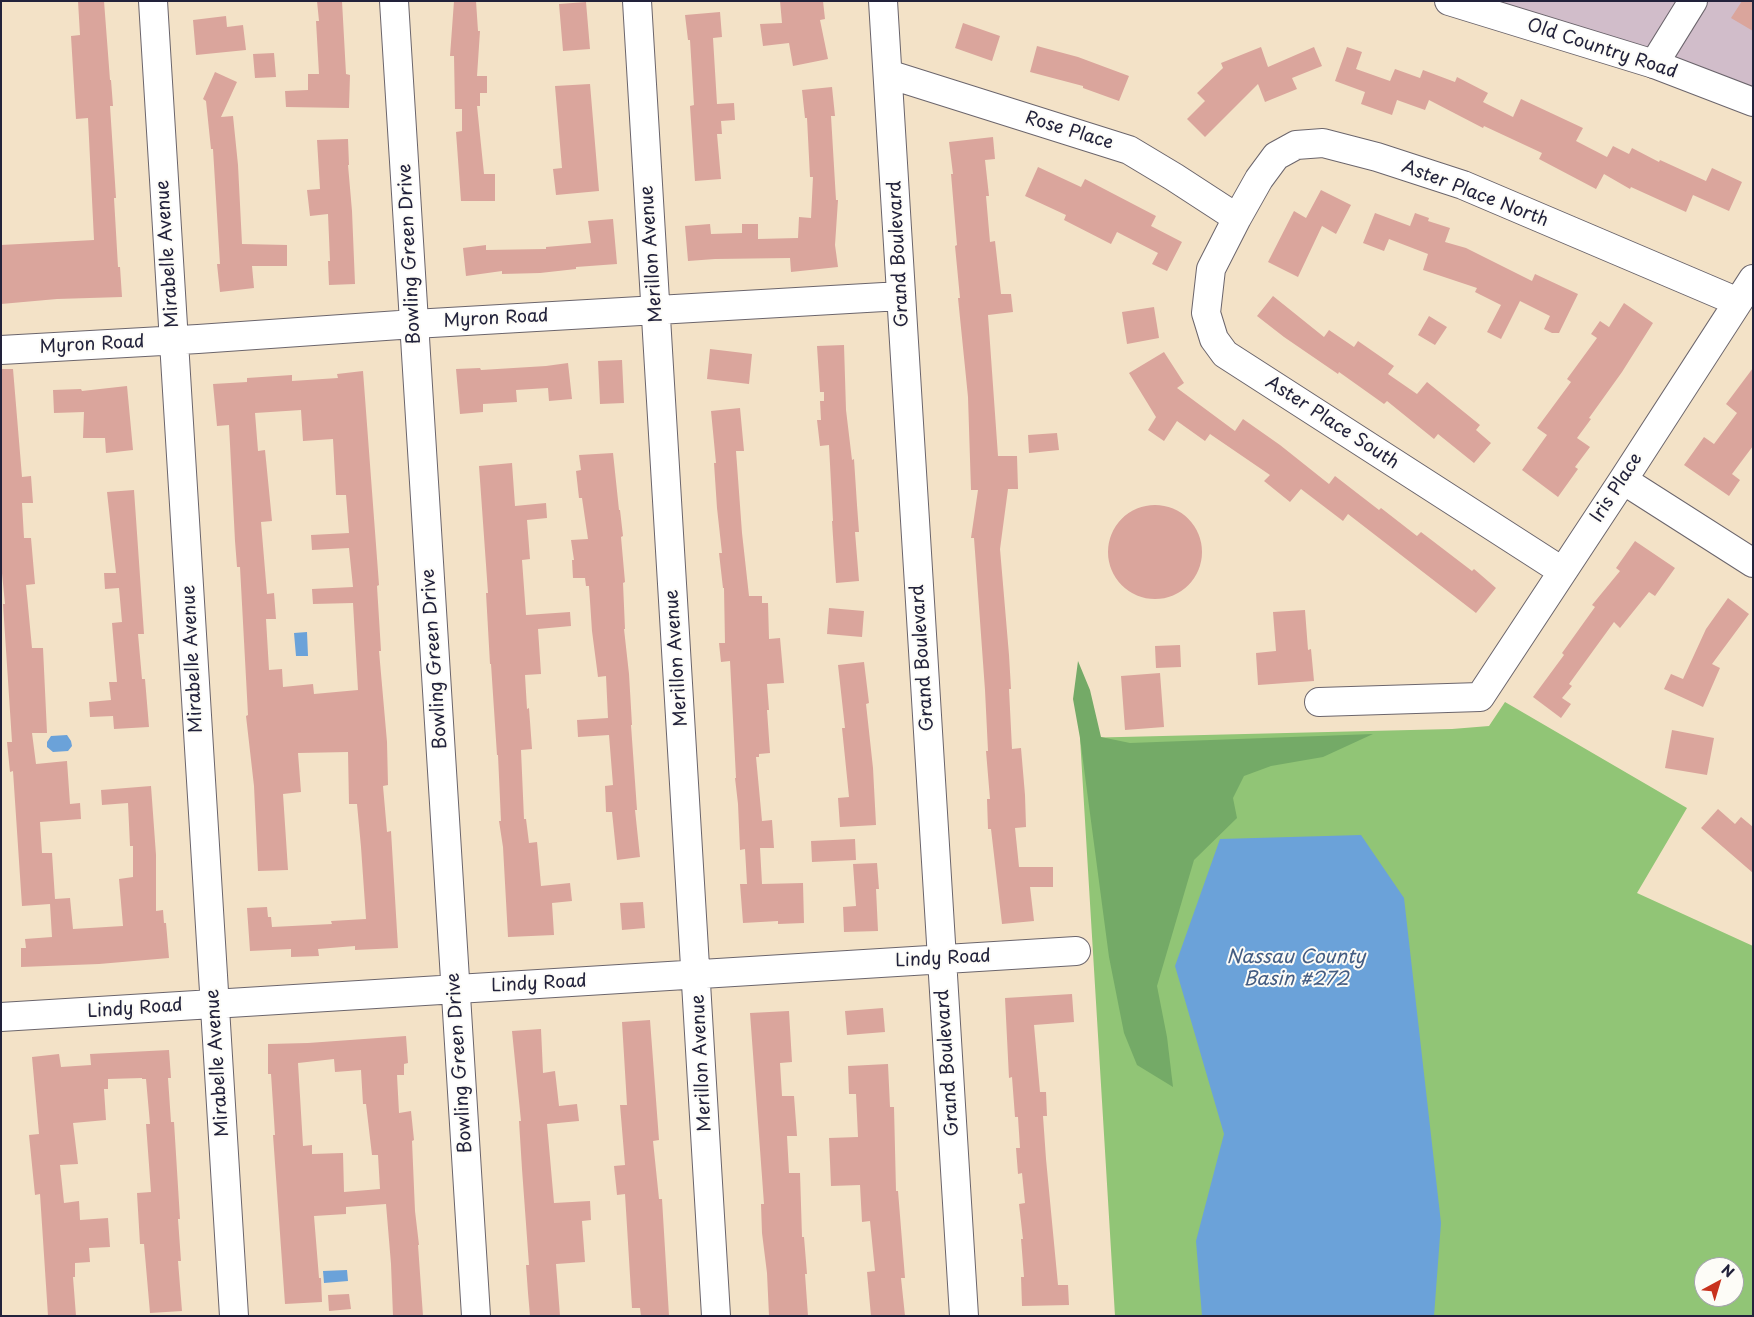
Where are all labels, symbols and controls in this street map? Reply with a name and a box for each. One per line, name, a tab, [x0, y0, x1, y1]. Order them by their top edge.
street label: Old Country Road	[1524, 15, 1680, 83]
street label: Rose Place	[1022, 107, 1116, 155]
street label: Aster Place North	[1399, 156, 1551, 232]
street label: Bowling Green Drive	[394, 163, 426, 345]
street label: Mirabelle Avenue	[152, 179, 184, 329]
street label: Grand Boulevard	[884, 180, 914, 328]
street label: Merillon Avenue	[636, 185, 668, 323]
street label: Myron Road	[443, 305, 549, 333]
street label: Myron Road	[39, 331, 145, 359]
street label: Aster Place South	[1261, 372, 1403, 474]
street label: Iris Place	[1587, 449, 1647, 527]
street label: Bowling Green Drive	[418, 568, 452, 750]
street label: Grand Boulevard	[907, 584, 939, 732]
street label: Mirabelle Avenue	[178, 585, 208, 733]
street label: Merillon Avenue	[661, 589, 693, 727]
street label: Lindy Road	[895, 946, 991, 972]
water label: Nassau County Basin #272	[1227, 947, 1365, 991]
street label: Lindy Road	[491, 971, 587, 997]
street label: Bowling Green Drive	[443, 972, 477, 1154]
street label: Mirabelle Avenue	[202, 988, 234, 1138]
street label: Grand Boulevard	[932, 989, 964, 1137]
street label: Merillon Avenue	[688, 994, 716, 1132]
street label: Lindy Road	[87, 995, 183, 1023]
north arrow	[1694, 1257, 1744, 1307]
text: N	[1717, 1259, 1739, 1282]

